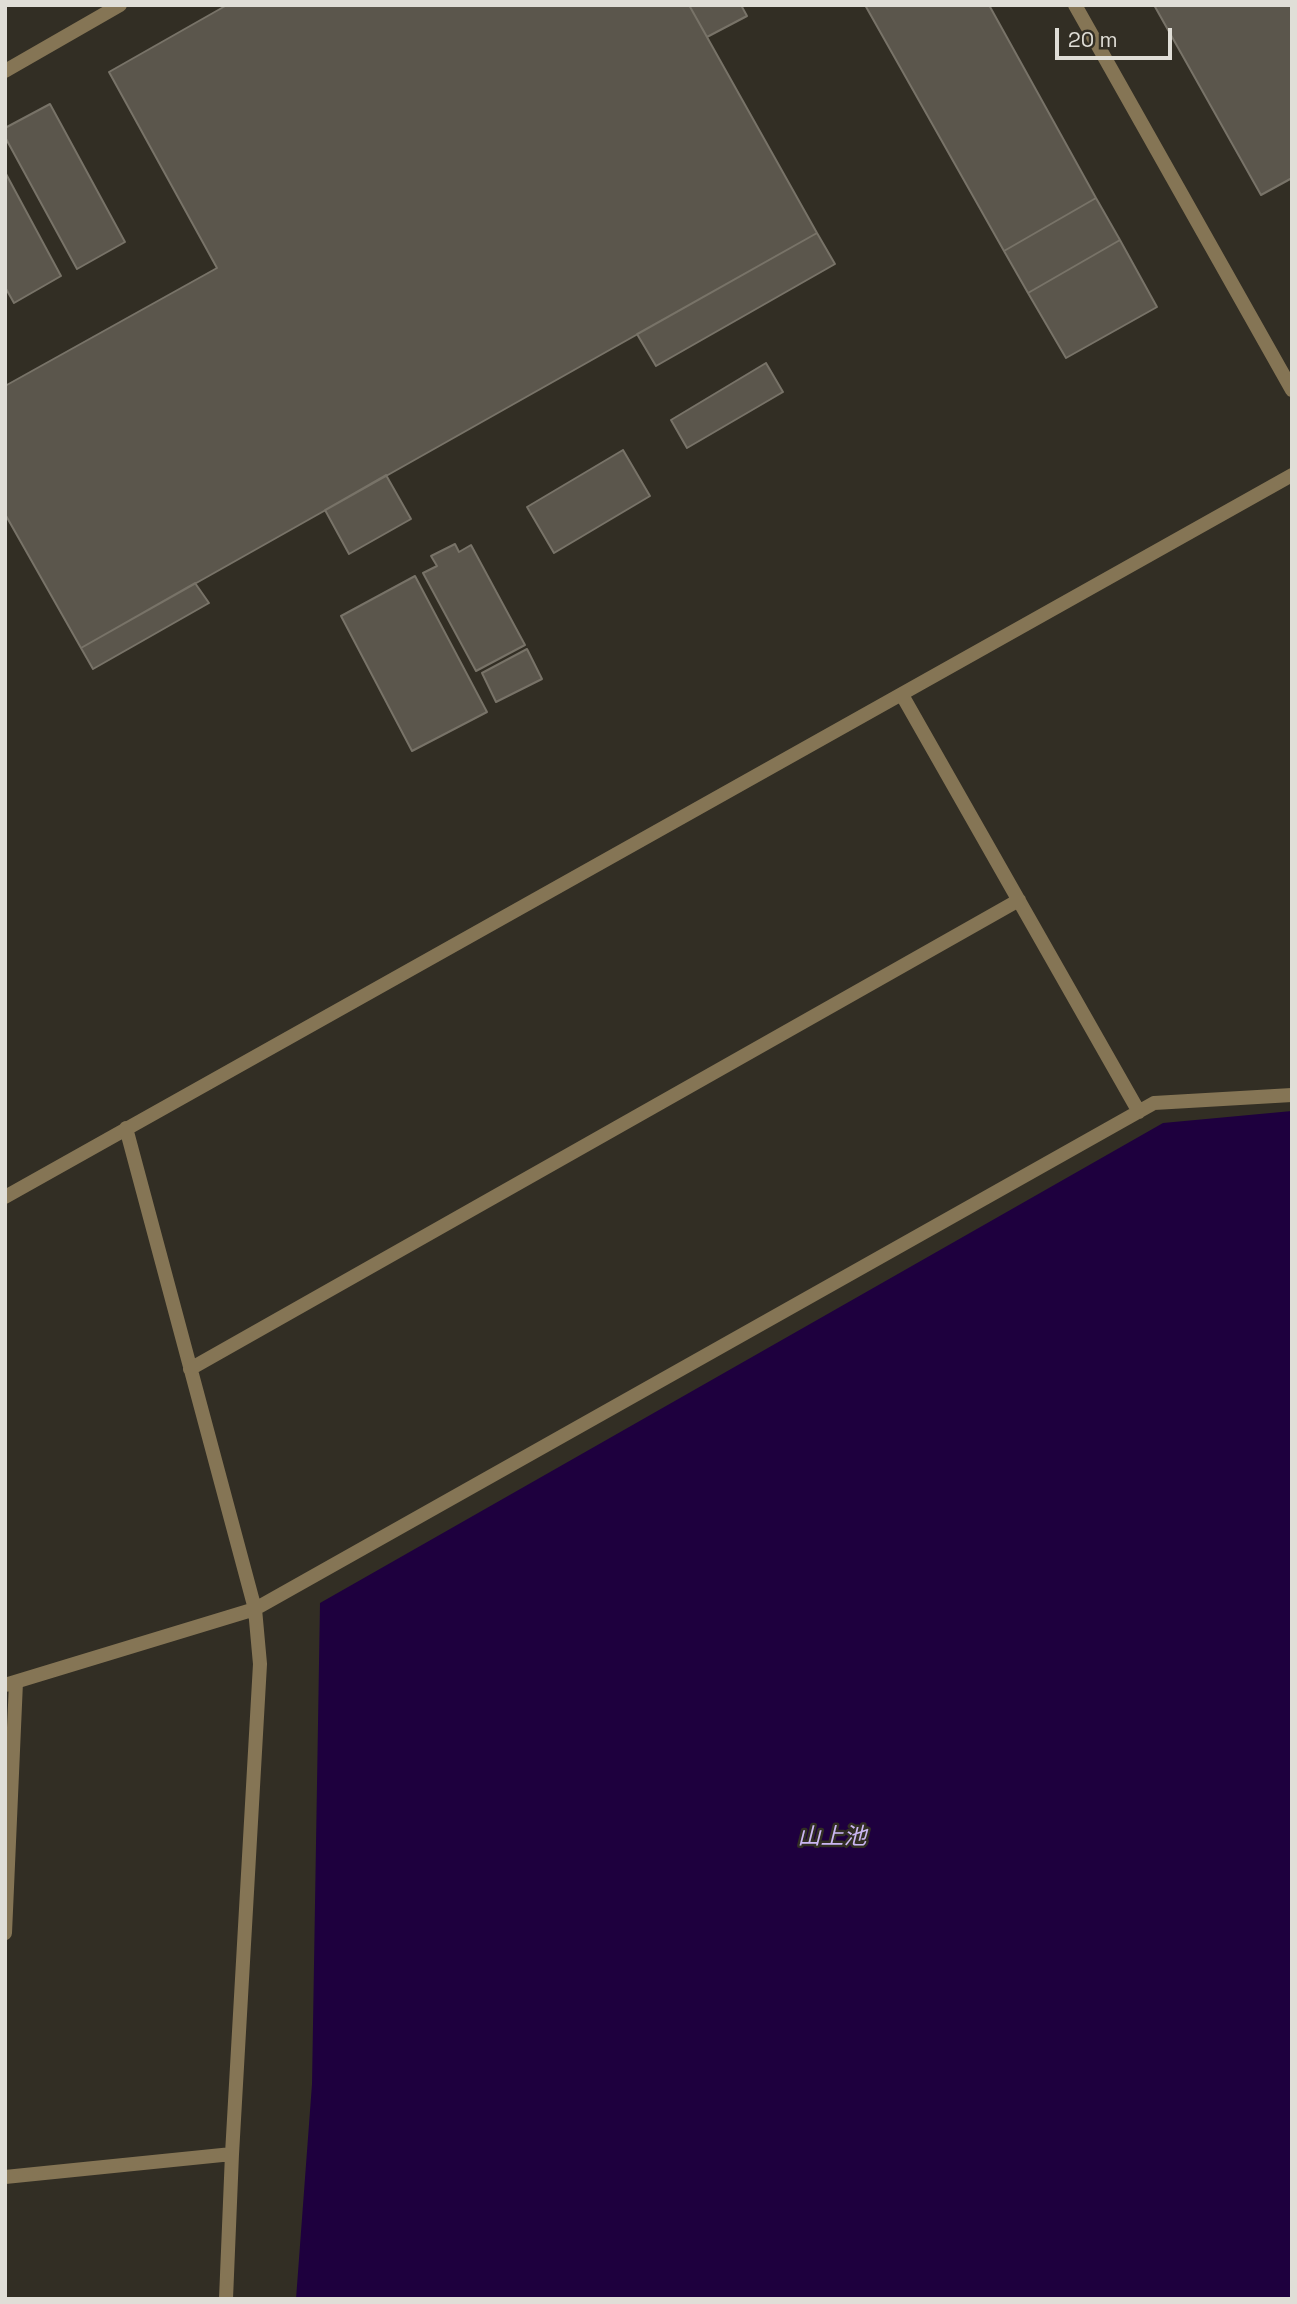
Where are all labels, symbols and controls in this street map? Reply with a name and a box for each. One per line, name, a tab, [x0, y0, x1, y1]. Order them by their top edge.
scale bar	[1059, 14, 1176, 58]
text: 20 m	[1068, 26, 1118, 53]
water label: 山上池	[798, 1824, 866, 1852]

